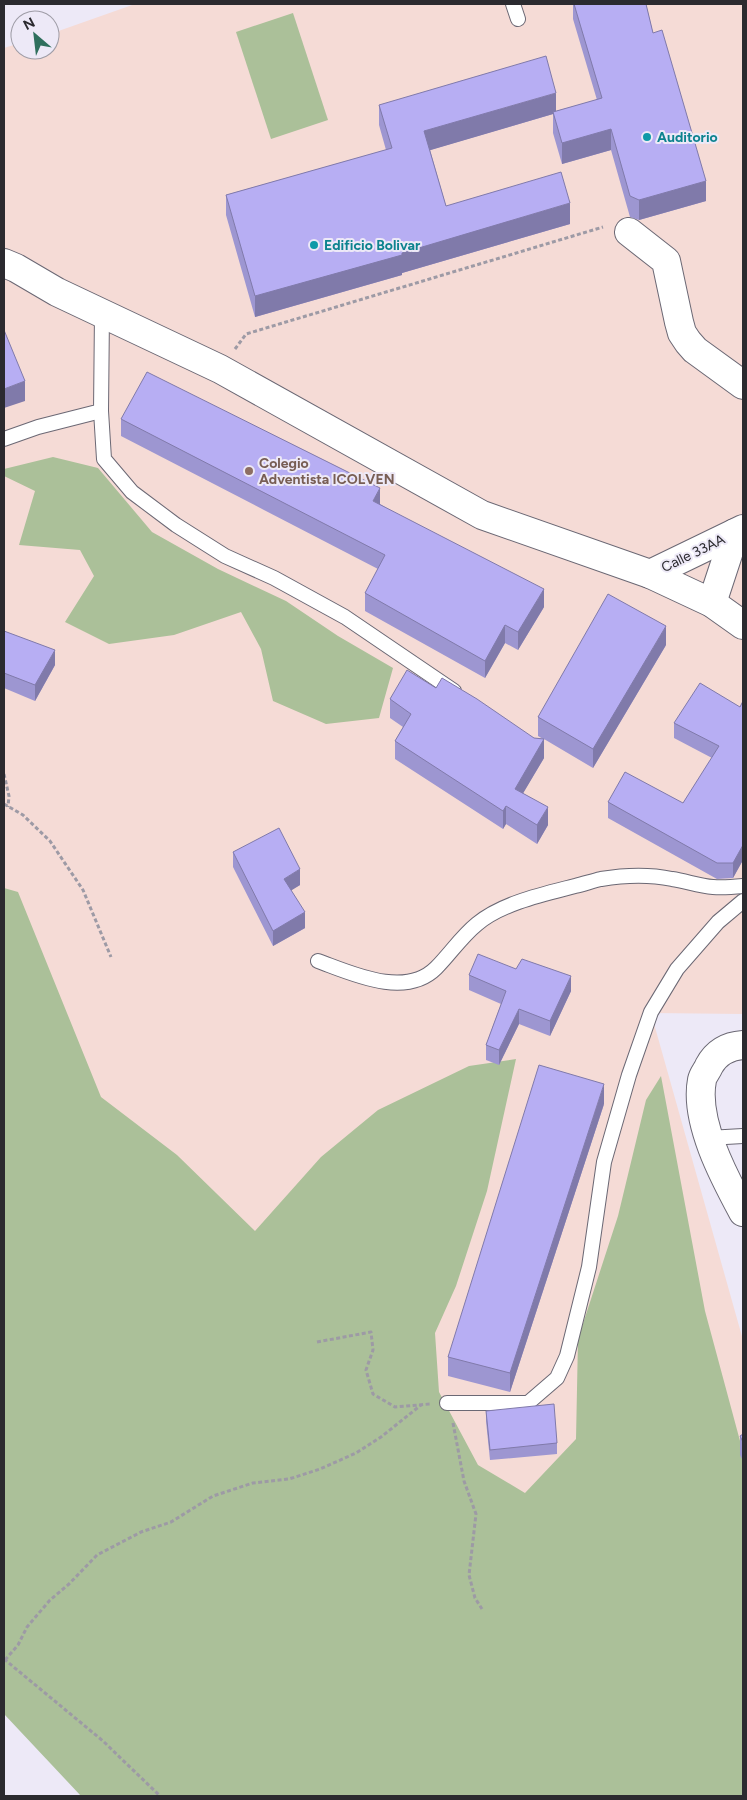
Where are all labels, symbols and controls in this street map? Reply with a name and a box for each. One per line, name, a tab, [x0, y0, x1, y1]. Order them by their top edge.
north arrow	[10, 10, 60, 60]
text: N	[20, 14, 38, 34]
place label: Auditorio	[657, 129, 718, 146]
marker: Auditorio	[641, 131, 653, 143]
place label: Edificio Bolivar	[324, 237, 421, 254]
marker: Edificio Bolivar	[308, 239, 320, 251]
place label: Colegio Adventista ICOLVEN	[259, 455, 394, 488]
marker: Colegio Adventista ICOLVEN	[243, 465, 255, 477]
street label: Calle 33AA	[659, 531, 728, 576]

